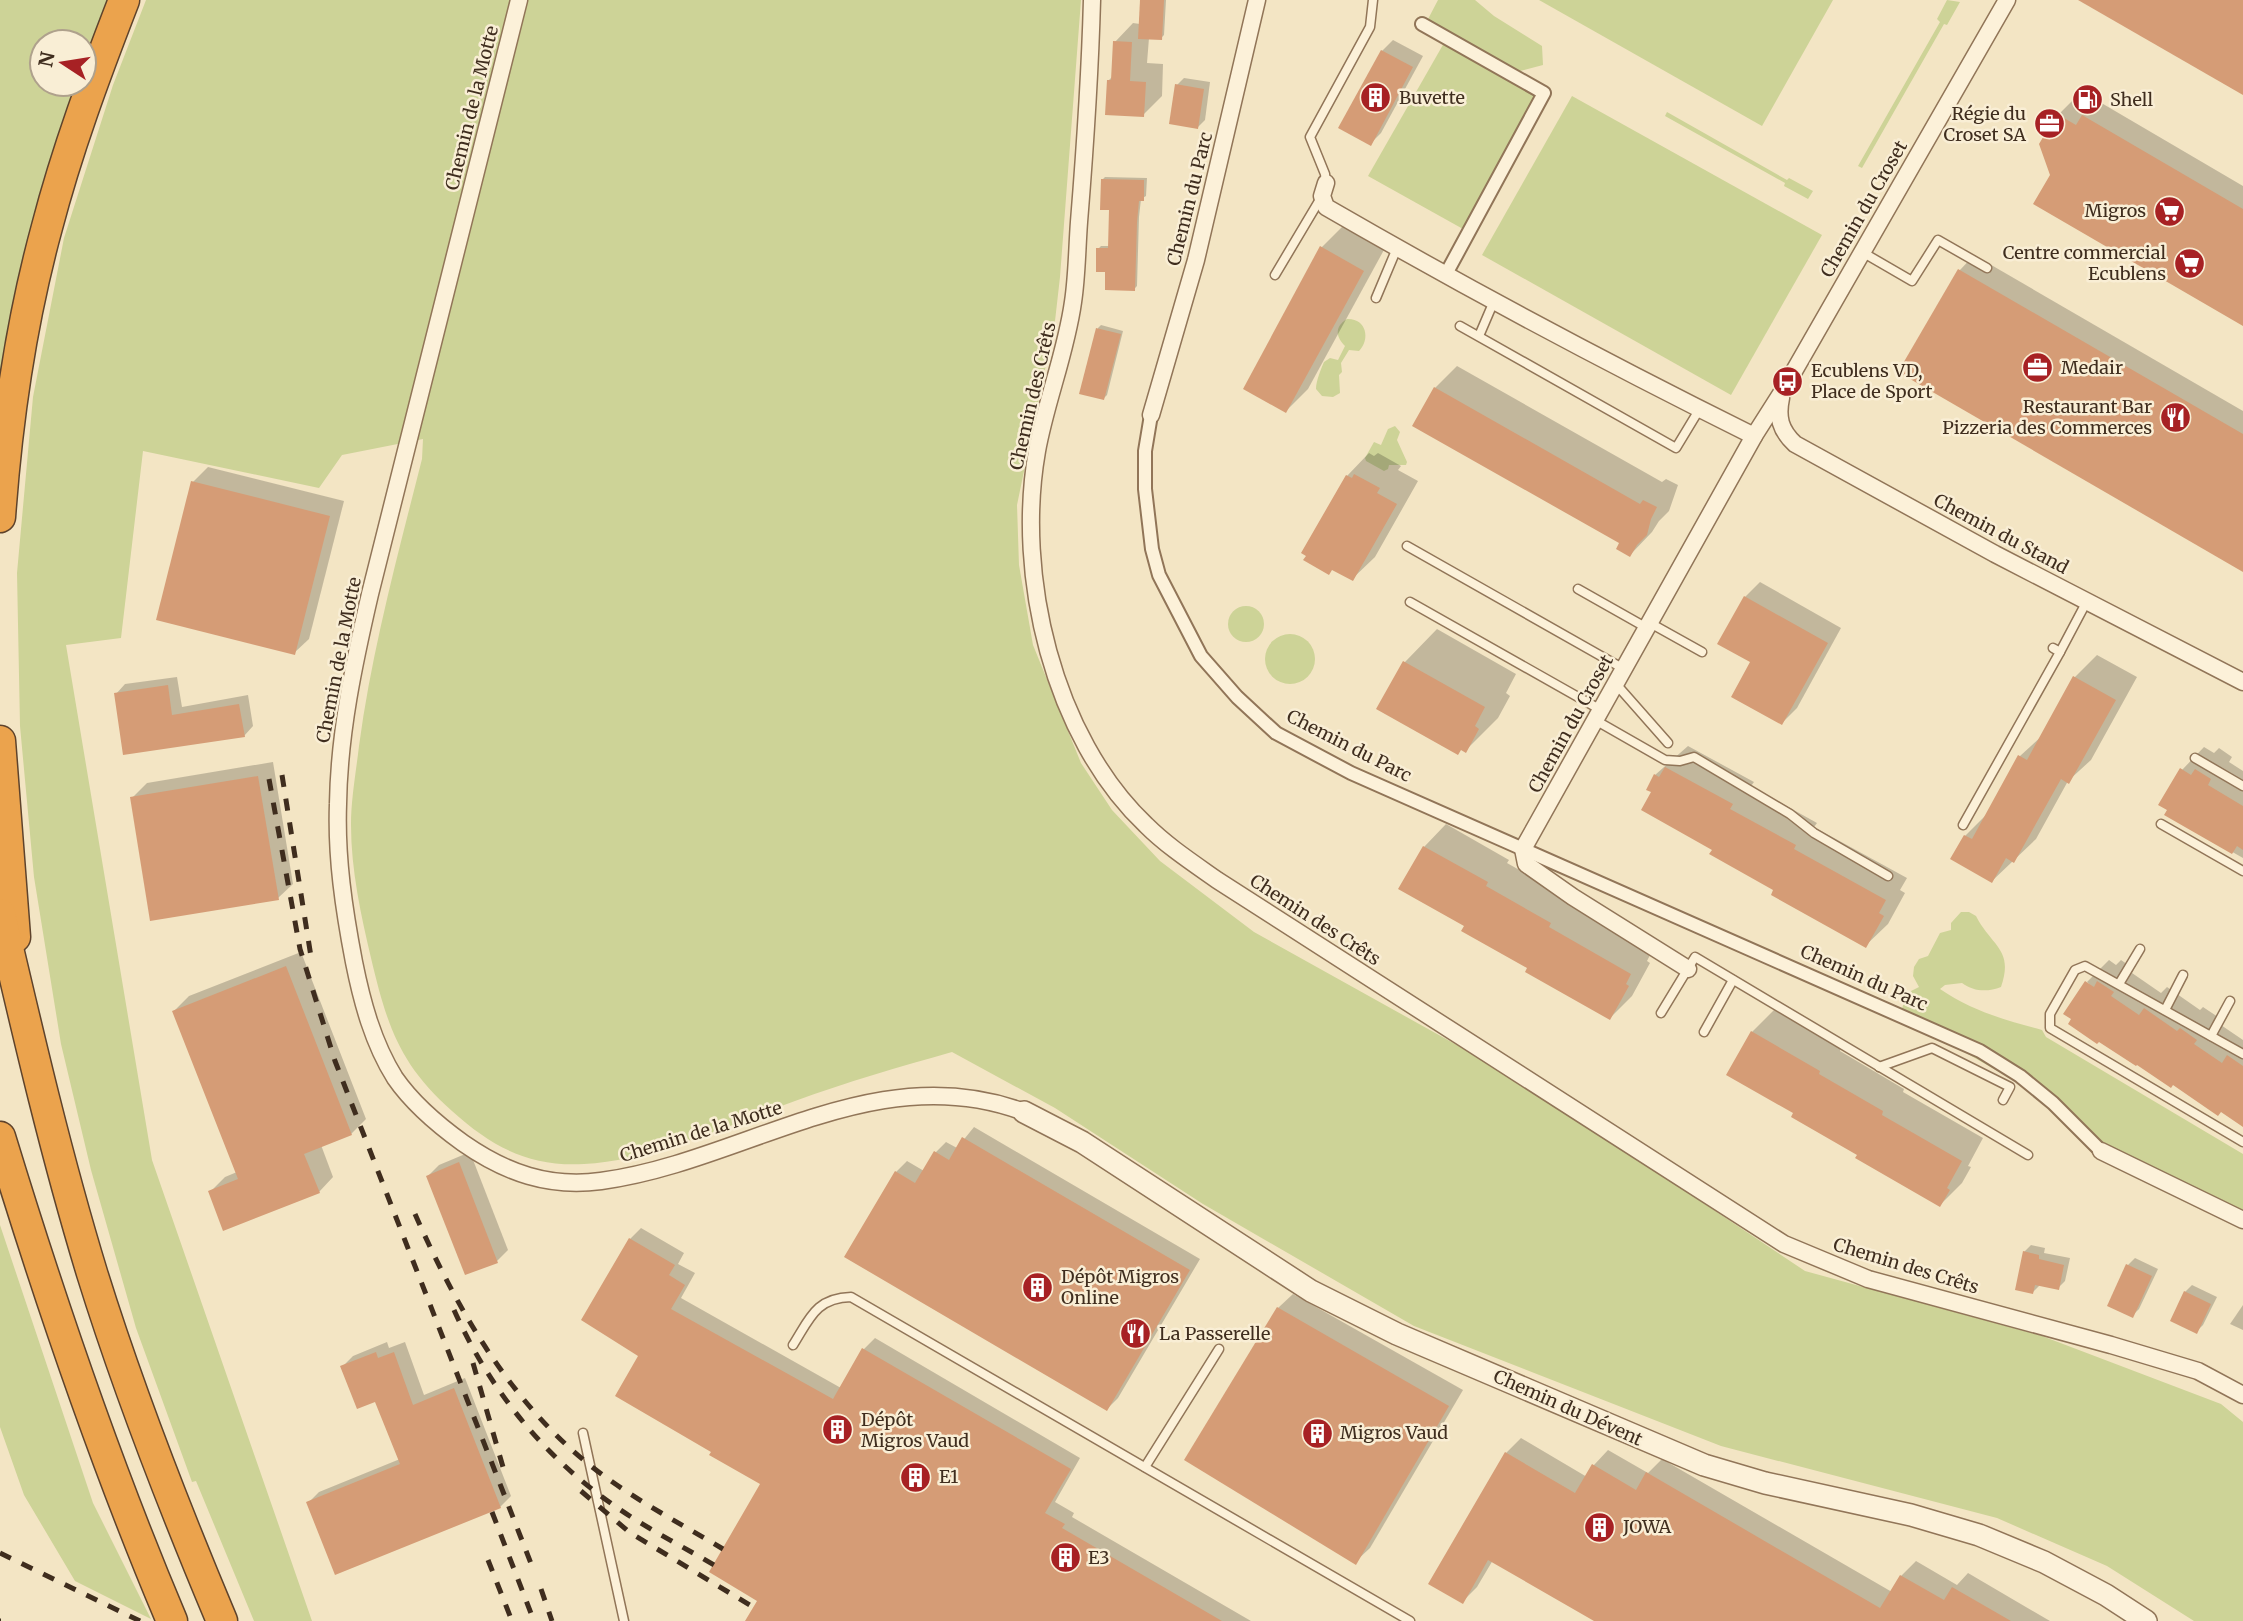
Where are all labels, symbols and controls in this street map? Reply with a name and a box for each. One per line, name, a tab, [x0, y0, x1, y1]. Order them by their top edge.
street label: Chemin de la Motte	[440, 23, 503, 192]
north arrow	[28, 28, 98, 98]
text: N	[33, 50, 60, 69]
building icon: Buvette	[1359, 81, 1393, 115]
fuel station icon: Shell	[2070, 83, 2104, 117]
place label: Buvette	[1399, 86, 1465, 109]
place label: Shell	[2110, 88, 2153, 111]
place label: Régie du Croset SA	[1943, 102, 2026, 146]
office icon: Régie du Croset SA	[2032, 107, 2066, 141]
street label: Chemin du Parc	[1162, 130, 1217, 268]
street label: Chemin du Croset	[1815, 136, 1912, 281]
supermarket icon: Migros	[2152, 194, 2186, 228]
place label: Migros	[2085, 199, 2146, 222]
place label: Centre commercial Ecublens	[2003, 241, 2166, 285]
supermarket icon: Centre commercial Ecublens	[2172, 246, 2206, 280]
street label: Chemin des Crêts	[1004, 320, 1061, 472]
office icon: Medair	[2021, 351, 2055, 385]
place label: Medair	[2061, 356, 2123, 379]
place label: Ecublens VD, Place de Sport	[1811, 359, 1932, 403]
bus stop icon: Ecublens VD, Place de Sport	[1771, 364, 1805, 398]
place label: Restaurant Bar Pizzeria des Commerces	[1942, 395, 2152, 439]
restaurant icon: Restaurant Bar Pizzeria des Commerces	[2158, 400, 2192, 434]
street label: Chemin du Stand	[1930, 488, 2073, 579]
street label: Chemin de la Motte	[311, 575, 366, 745]
street label: Chemin du Croset	[1523, 651, 1618, 797]
street label: Chemin du Parc	[1283, 704, 1415, 787]
street label: Chemin des Crêts	[1246, 869, 1385, 970]
street label: Chemin du Parc	[1797, 939, 1931, 1016]
street label: Chemin de la Motte	[617, 1096, 785, 1167]
street label: Chemin des Crêts	[1831, 1232, 1982, 1299]
place label: Dépôt Migros Online	[1061, 1265, 1179, 1309]
building icon: Dépôt Migros Online	[1021, 1270, 1055, 1304]
restaurant icon: La Passerelle	[1119, 1317, 1153, 1351]
place label: La Passerelle	[1159, 1322, 1270, 1345]
street label: Chemin du Dévent	[1490, 1364, 1646, 1451]
place label: Dépôt Migros Vaud	[861, 1408, 969, 1452]
building icon: Dépôt Migros Vaud	[821, 1413, 855, 1447]
building icon: Migros Vaud	[1300, 1416, 1334, 1450]
place label: Migros Vaud	[1340, 1421, 1448, 1444]
building icon: E1	[899, 1460, 933, 1494]
place label: E1	[939, 1465, 959, 1488]
building icon: JOWA	[1583, 1510, 1617, 1544]
place label: JOWA	[1622, 1515, 1672, 1538]
building icon: E3	[1048, 1541, 1082, 1575]
place label: E3	[1088, 1546, 1110, 1569]

